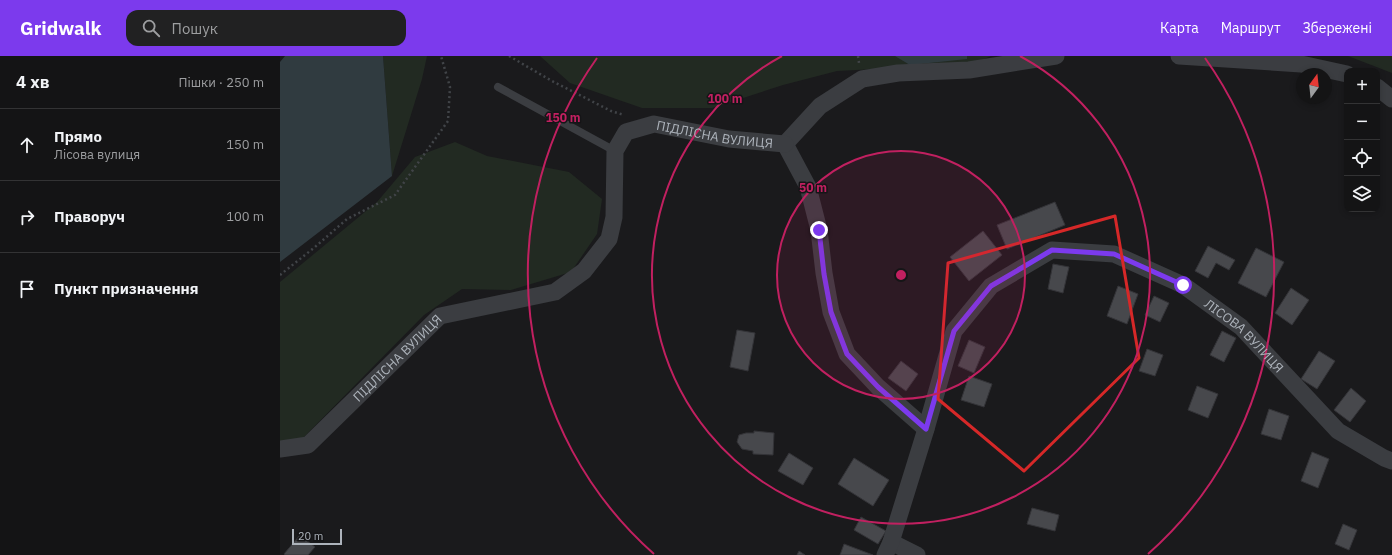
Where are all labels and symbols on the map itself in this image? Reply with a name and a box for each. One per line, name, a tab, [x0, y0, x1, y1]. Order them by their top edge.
north arrow	[1296, 68, 1332, 104]
text: 100 m	[707, 91, 743, 106]
text: 150 m	[545, 110, 581, 125]
street label: ПІДЛІСНА ВУЛИЦЯ	[655, 117, 774, 152]
text: 50 m	[799, 180, 827, 195]
route end	[810, 221, 828, 239]
centre of rings	[894, 268, 908, 282]
route start	[1174, 276, 1192, 294]
street label: ЛІСОВА ВУЛИЦЯ	[1201, 295, 1287, 376]
street label: ПІДЛІСНА ВУЛИЦЯ	[349, 311, 446, 405]
scale bar	[292, 527, 342, 546]

